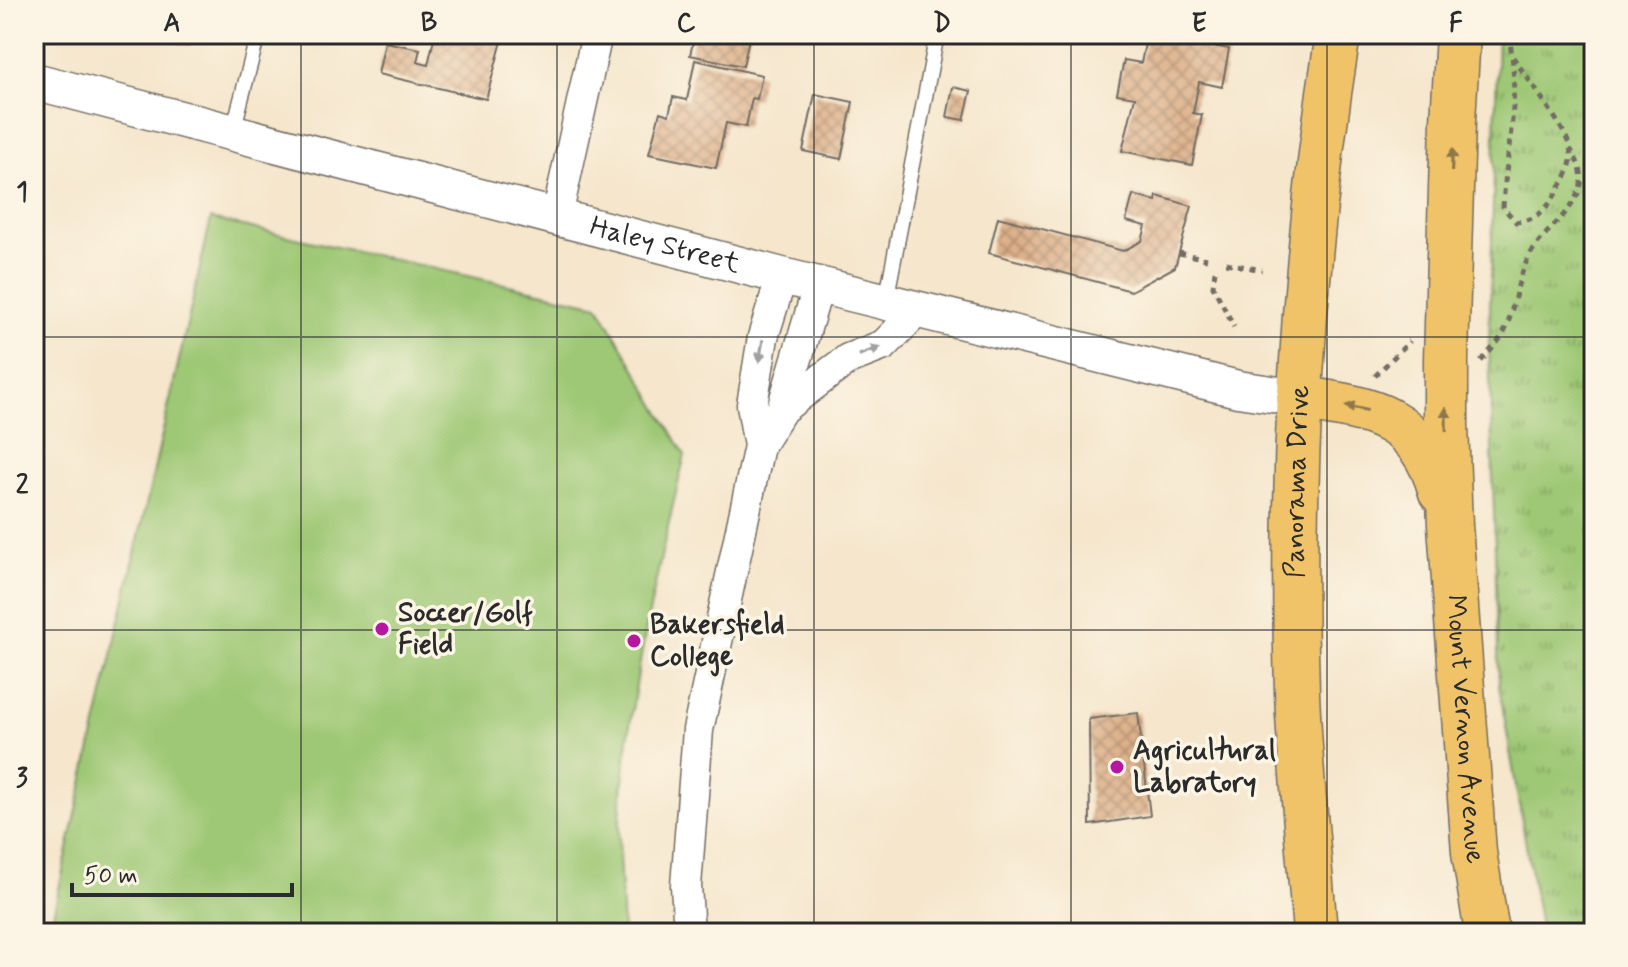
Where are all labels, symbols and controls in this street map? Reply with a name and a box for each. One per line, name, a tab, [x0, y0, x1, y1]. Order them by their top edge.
text: A	[163, 7, 181, 41]
text: B	[421, 7, 437, 41]
text: C	[677, 7, 696, 41]
text: D	[933, 7, 951, 41]
text: E	[1191, 7, 1207, 41]
text: F	[1449, 7, 1463, 41]
one-way arrow	[1445, 147, 1458, 172]
text: 1	[16, 176, 28, 210]
street label: Haley Street	[586, 208, 744, 283]
one-way arrow	[754, 338, 766, 363]
one-way arrow	[858, 344, 882, 357]
street label: Panorama Drive	[1277, 384, 1319, 578]
one-way arrow	[1343, 401, 1368, 414]
one-way arrow	[1440, 406, 1453, 431]
text: 2	[16, 469, 29, 503]
street label: Mount Vernon Avenue	[1437, 593, 1494, 866]
place label: Soccer/Golf Field	[398, 595, 533, 664]
place label: Bakersfield College	[650, 607, 785, 677]
marker: Soccer/Golf Field	[373, 620, 391, 638]
marker: Bakersfield College	[625, 632, 643, 650]
place label: Agricultural Labratory	[1133, 733, 1276, 802]
marker: Agricultural Labratory	[1108, 758, 1126, 776]
text: 3	[16, 762, 28, 796]
scale bar	[72, 847, 292, 897]
text: 50 m	[84, 861, 138, 892]

